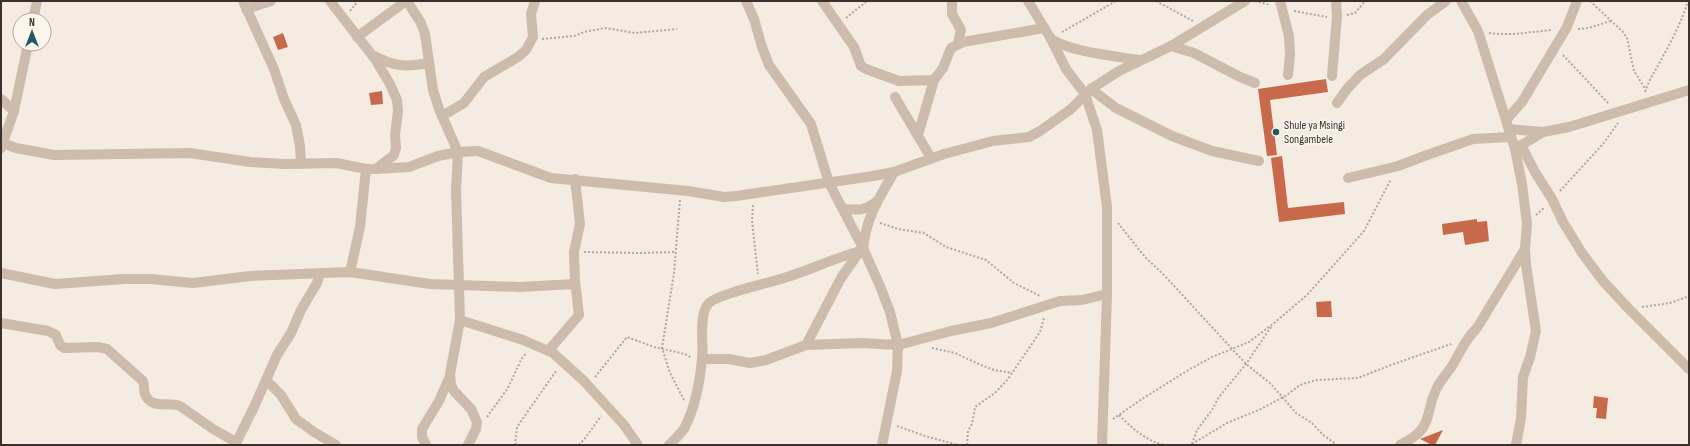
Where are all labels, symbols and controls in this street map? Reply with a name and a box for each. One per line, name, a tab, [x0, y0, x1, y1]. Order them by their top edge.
north arrow	[12, 12, 52, 52]
text: N	[29, 16, 35, 29]
place label: Shule ya Msingi Songambele	[1284, 118, 1345, 147]
marker: Shule ya Msingi Songambele	[1271, 127, 1281, 137]

